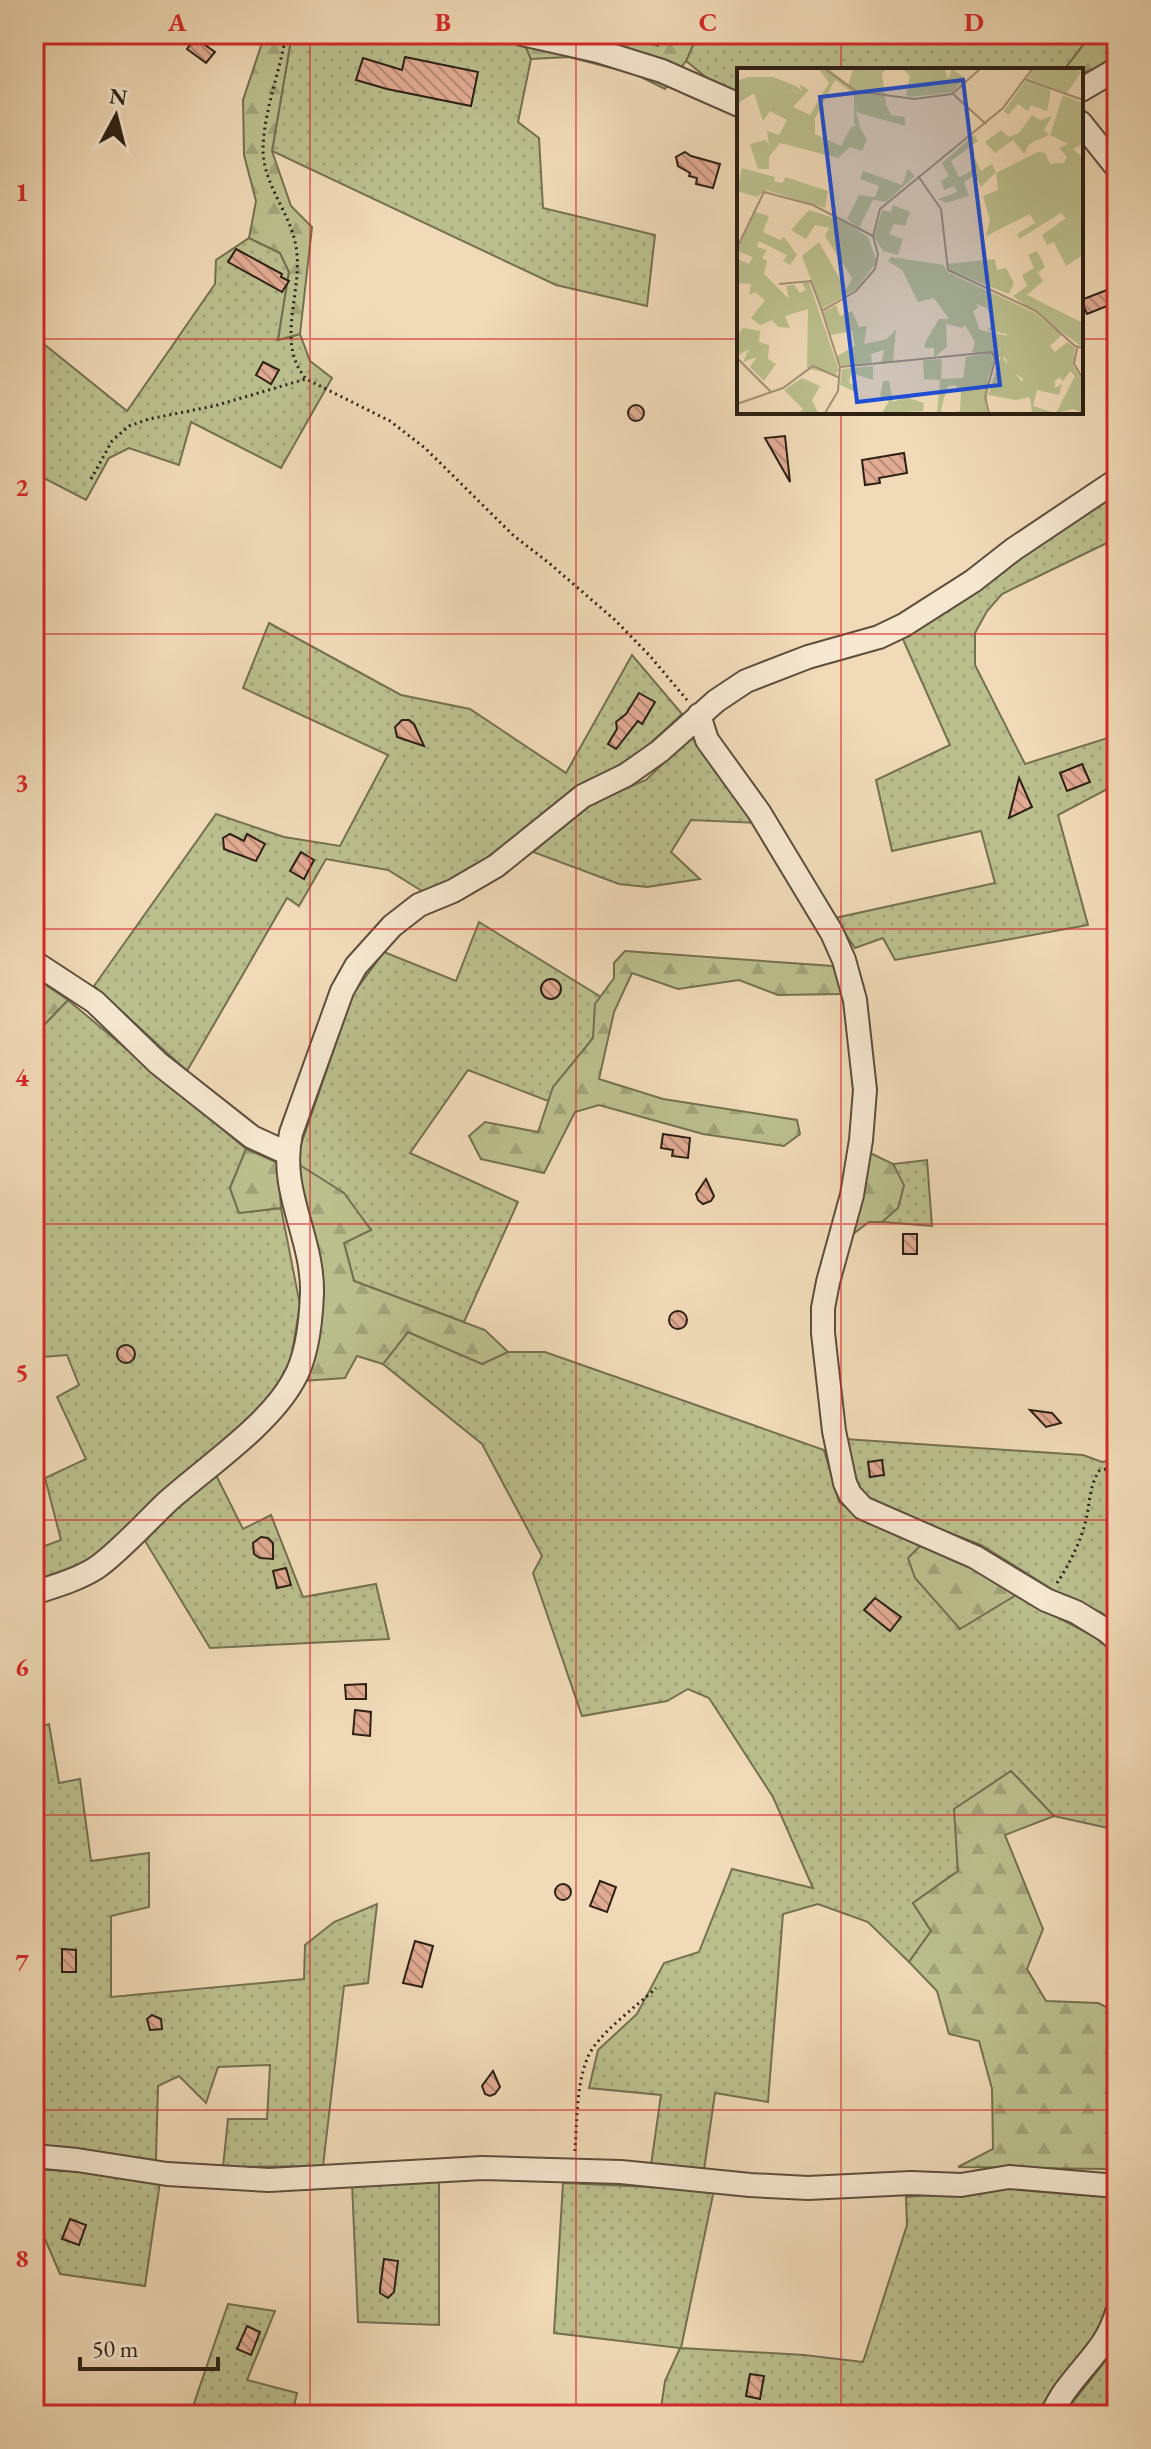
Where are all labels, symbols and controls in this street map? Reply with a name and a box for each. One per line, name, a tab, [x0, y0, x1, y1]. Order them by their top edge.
text: A	[167, 5, 187, 39]
text: B	[435, 5, 451, 39]
text: C	[699, 5, 717, 39]
text: D	[964, 5, 984, 39]
inset map	[737, 68, 1083, 414]
north arrow	[76, 76, 156, 156]
text: N	[108, 81, 129, 112]
text: 1	[15, 175, 29, 209]
text: 2	[15, 470, 29, 504]
text: 3	[15, 765, 29, 799]
text: 4	[15, 1060, 29, 1094]
text: 5	[15, 1355, 29, 1389]
text: 6	[15, 1650, 29, 1684]
text: 7	[15, 1945, 29, 1979]
text: 8	[15, 2241, 29, 2275]
scale bar	[80, 2321, 218, 2371]
text: 50 m	[92, 2333, 139, 2364]

